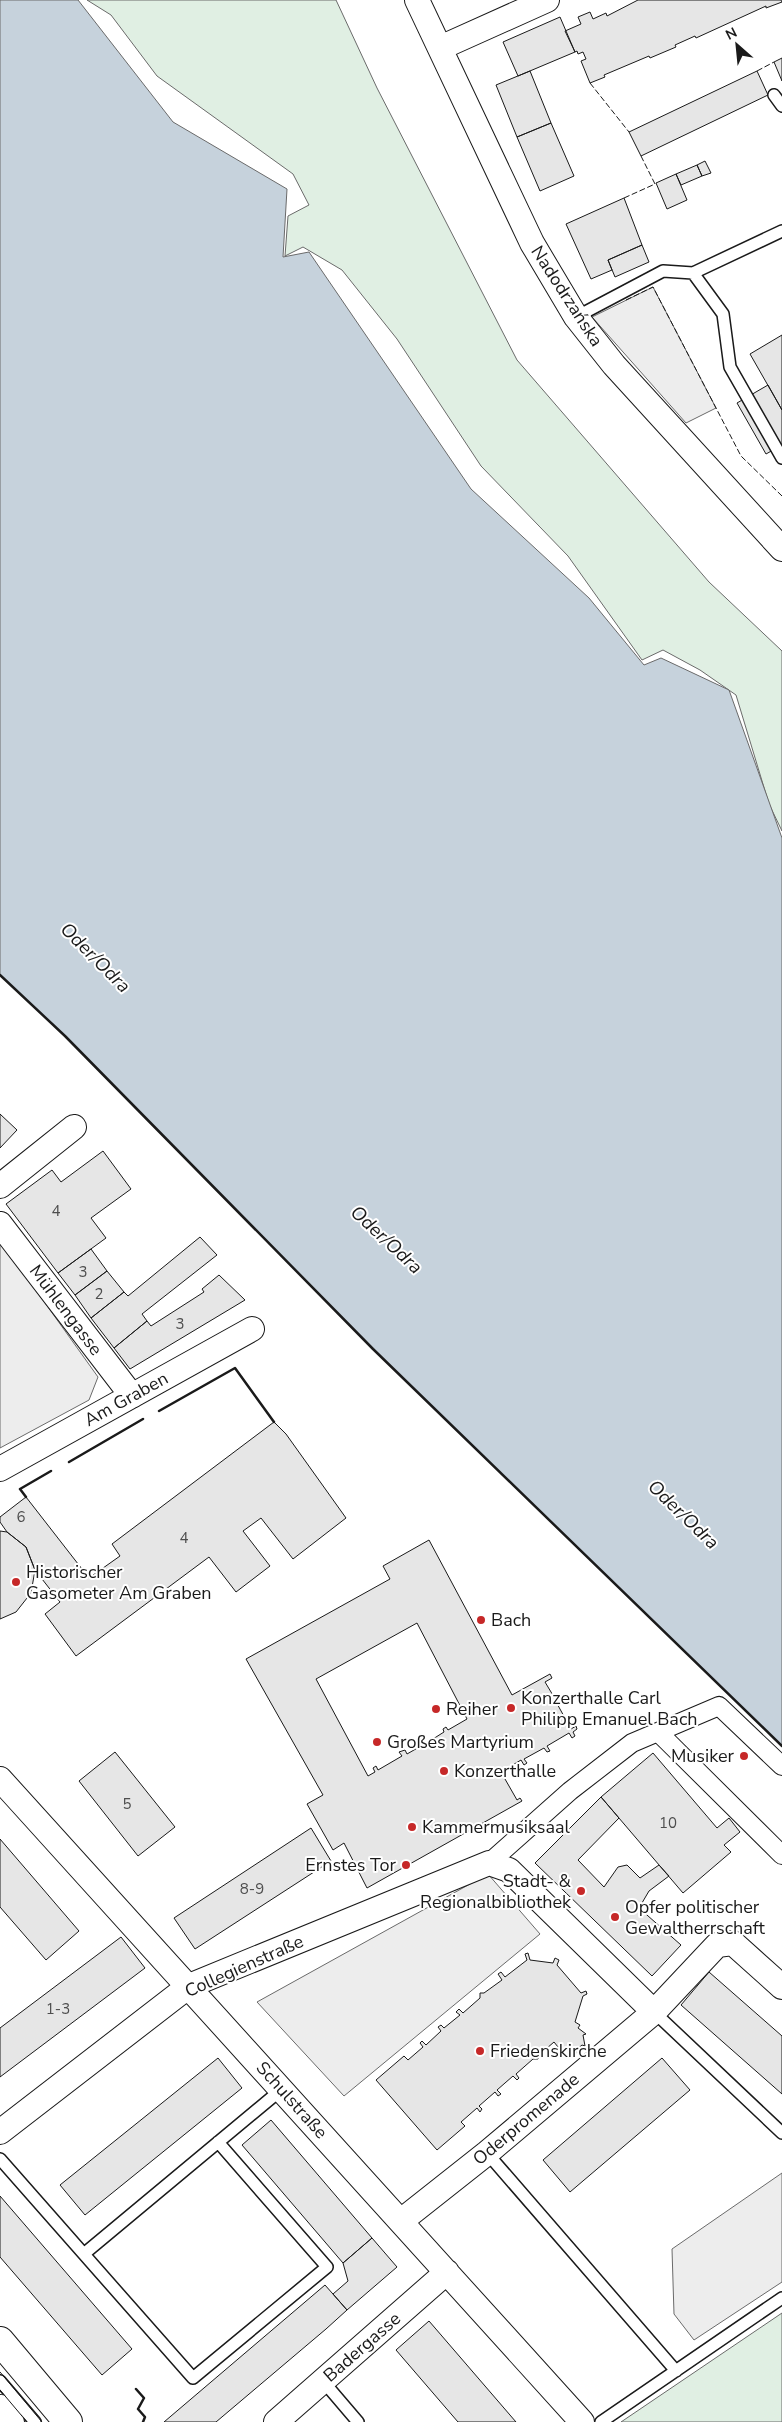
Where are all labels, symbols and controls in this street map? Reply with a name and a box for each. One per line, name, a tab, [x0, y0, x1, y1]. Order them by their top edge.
north arrow	[712, 20, 762, 70]
text: N	[722, 23, 740, 45]
street label: Nadodrzańska	[525, 241, 609, 351]
water label: Oder/Odra	[54, 917, 136, 999]
water label: Oder/Odra	[345, 1200, 428, 1280]
house number: 4	[51, 1201, 61, 1221]
street label: Mühlengasse	[24, 1260, 108, 1360]
house number: 3	[78, 1262, 88, 1282]
house number: 2	[94, 1284, 104, 1304]
house number: 3	[175, 1314, 185, 1334]
street label: Am Graben	[80, 1366, 172, 1432]
water label: Oder/Odra	[642, 1474, 725, 1555]
house number: 6	[16, 1507, 26, 1527]
house number: 4	[179, 1528, 189, 1548]
place label: Historischer Gasometer Am Graben	[26, 1560, 212, 1605]
marker: Historischer Gasometer Am Graben	[10, 1576, 22, 1588]
place label: Bach	[491, 1608, 531, 1632]
marker: Bach	[475, 1614, 487, 1626]
place label: Konzerthalle Carl Philipp Emanuel Bach	[521, 1686, 697, 1731]
place label: Reiher	[446, 1697, 498, 1721]
marker: Konzerthalle Carl Philipp Emanuel Bach	[505, 1702, 517, 1714]
marker: Reiher	[430, 1703, 442, 1715]
place label: Großes Martyrium	[387, 1730, 534, 1754]
marker: Großes Martyrium	[371, 1736, 383, 1748]
place label: Musiker	[671, 1744, 735, 1768]
marker: Musiker	[738, 1750, 750, 1762]
place label: Konzerthalle	[454, 1759, 556, 1783]
marker: Konzerthalle	[438, 1765, 450, 1777]
house number: 5	[122, 1794, 132, 1814]
house number: 10	[659, 1813, 677, 1833]
place label: Kammermusiksaal	[422, 1815, 571, 1839]
marker: Kammermusiksaal	[406, 1821, 418, 1833]
place label: Ernstes Tor	[305, 1853, 397, 1877]
marker: Ernstes Tor	[400, 1859, 412, 1871]
place label: Stadt- & Regionalbibliothek	[420, 1869, 572, 1914]
house number: 8-9	[240, 1879, 264, 1899]
marker: Stadt- & Regionalbibliothek	[575, 1885, 587, 1897]
place label: Opfer politischer Gewaltherrschaft	[625, 1895, 765, 1940]
marker: Opfer politischer Gewaltherrschaft	[609, 1911, 621, 1923]
street label: Collegienstraße	[181, 1929, 307, 2003]
house number: 1-3	[46, 1999, 70, 2019]
place label: Friedenskirche	[490, 2039, 606, 2063]
marker: Friedenskirche	[474, 2045, 486, 2057]
street label: Schulstraße	[251, 2056, 333, 2144]
street label: Oderpromenade	[468, 2067, 584, 2171]
street label: Badergasse	[318, 2307, 406, 2387]

